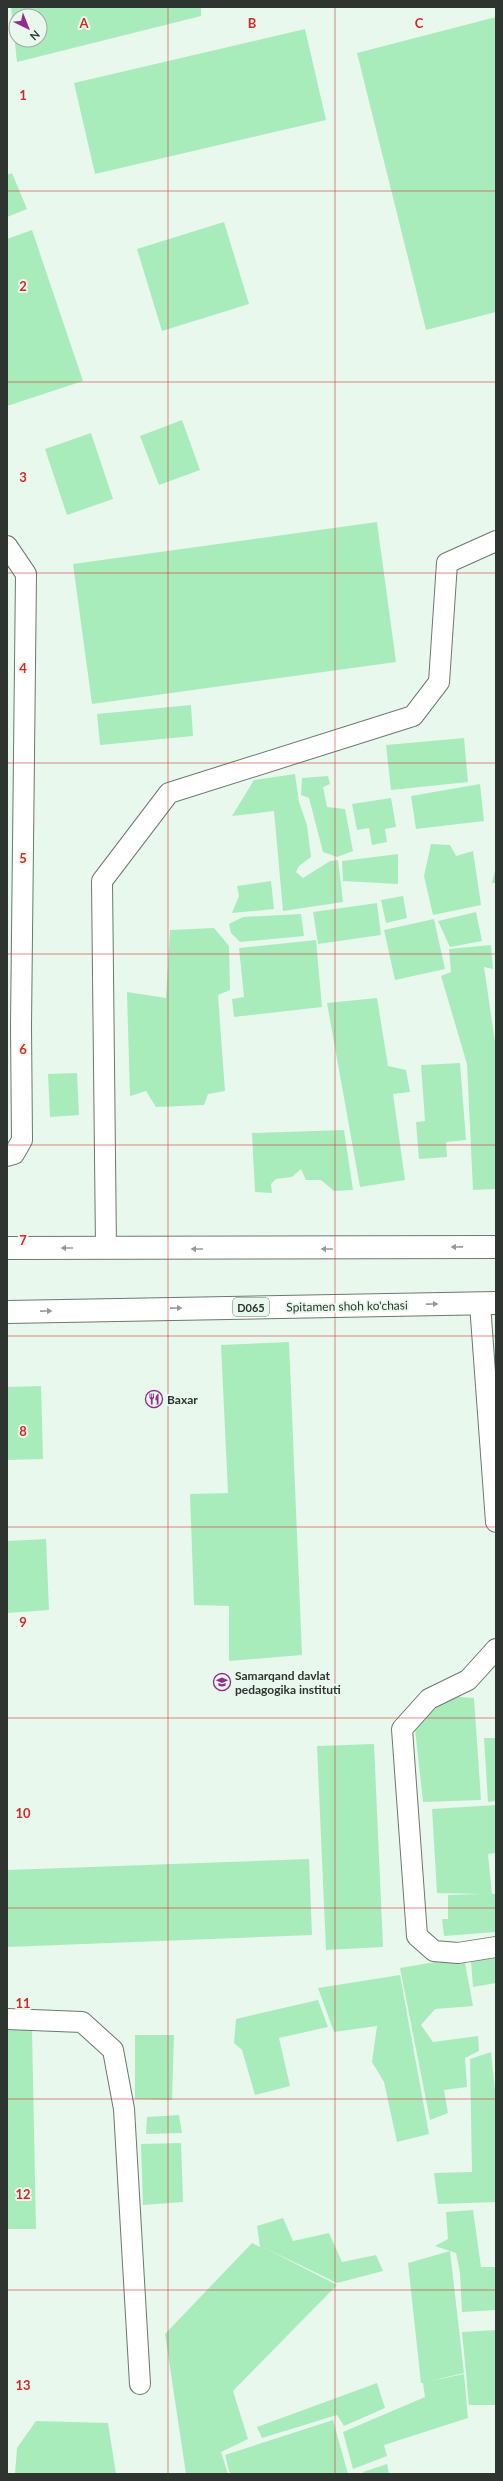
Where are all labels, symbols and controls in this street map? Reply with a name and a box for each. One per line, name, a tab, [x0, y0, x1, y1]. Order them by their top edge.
north arrow	[8, 8, 48, 48]
text: A	[78, 15, 89, 31]
text: B	[248, 15, 257, 31]
text: C	[415, 15, 424, 31]
text: N	[28, 28, 43, 43]
text: 1	[19, 87, 27, 103]
text: 2	[19, 278, 27, 294]
text: 3	[19, 469, 27, 485]
text: 4	[19, 660, 27, 676]
text: 5	[19, 850, 27, 866]
text: 6	[19, 1041, 27, 1057]
text: 7	[19, 1232, 27, 1248]
one-way arrow	[450, 1244, 463, 1250]
one-way arrow	[60, 1245, 73, 1251]
one-way arrow	[190, 1246, 203, 1252]
one-way arrow	[320, 1246, 333, 1252]
street label: Spitamen shoh ko'chasi	[286, 1297, 408, 1315]
road number: D065	[233, 1298, 269, 1316]
one-way arrow	[426, 1301, 439, 1307]
one-way arrow	[170, 1305, 183, 1311]
one-way arrow	[40, 1308, 53, 1314]
restaurant icon: Baxar	[144, 1389, 164, 1409]
place label: Baxar	[167, 1392, 198, 1407]
text: 8	[19, 1423, 27, 1439]
text: 9	[19, 1614, 27, 1630]
place label: Samarqand davlat pedagogika instituti	[235, 1668, 341, 1697]
school or university icon: Samarqand davlat pedagogika instituti	[212, 1672, 232, 1692]
text: 10	[15, 1805, 31, 1821]
text: 11	[15, 1995, 31, 2011]
text: 12	[15, 2186, 31, 2202]
text: 13	[15, 2377, 31, 2393]

